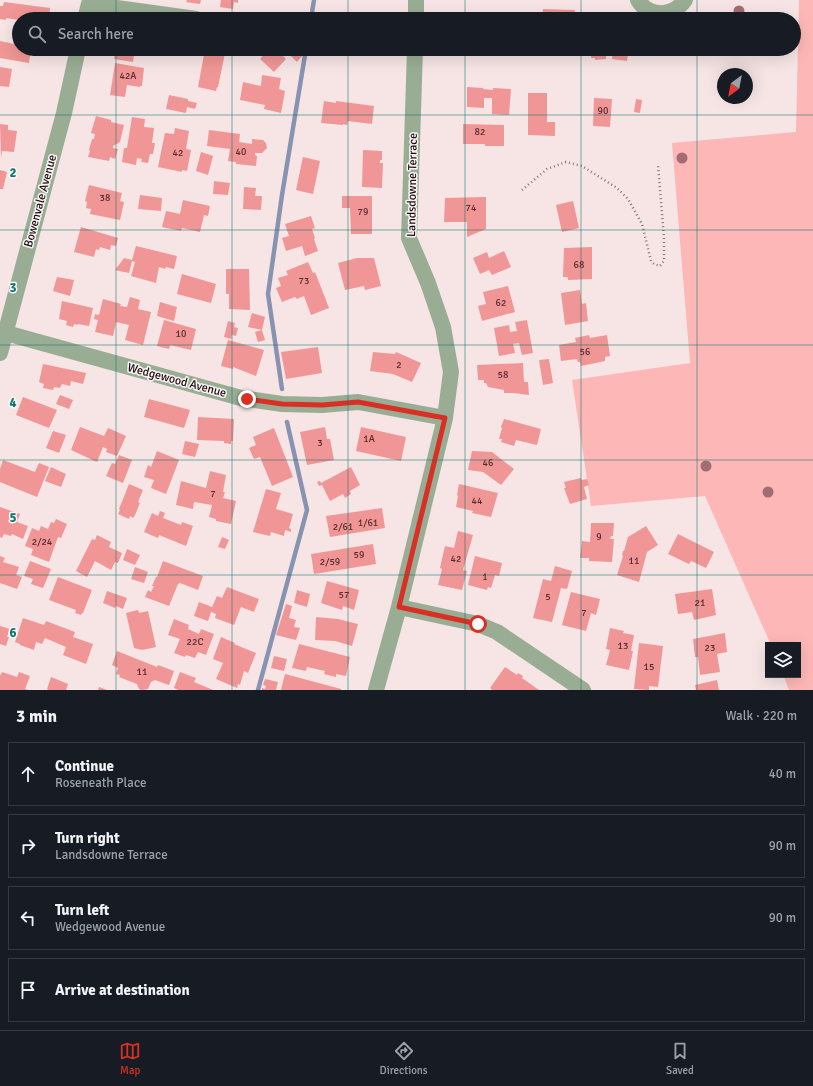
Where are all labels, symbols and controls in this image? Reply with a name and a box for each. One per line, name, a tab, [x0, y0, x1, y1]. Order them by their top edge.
search box	[12, 12, 801, 56]
icon: search	[26, 23, 48, 45]
text: Search here	[58, 25, 134, 43]
north arrow	[717, 68, 753, 104]
house number: 42A	[120, 70, 136, 82]
house number: 90	[598, 105, 608, 117]
house number: 82	[475, 126, 485, 138]
street label: Landsdowne Terrace	[404, 133, 421, 237]
house number: 40	[236, 146, 246, 158]
house number: 42	[173, 147, 183, 159]
street label: Bowenvale Avenue	[21, 153, 60, 249]
text: 2	[9, 165, 17, 181]
house number: 38	[100, 192, 110, 204]
house number: 74	[466, 202, 477, 214]
house number: 79	[358, 206, 368, 218]
house number: 68	[574, 259, 584, 271]
house number: 73	[299, 275, 309, 287]
text: 3	[9, 280, 17, 296]
house number: 62	[496, 297, 506, 309]
house number: 10	[176, 328, 186, 340]
house number: 56	[580, 346, 590, 358]
house number: 2	[396, 359, 402, 371]
street label: Wedgewood Avenue	[126, 360, 228, 401]
house number: 58	[498, 369, 508, 381]
route end	[238, 390, 256, 408]
text: 4	[9, 395, 17, 411]
house number: 1A	[363, 433, 375, 445]
house number: 3	[317, 437, 323, 449]
house number: 46	[483, 457, 493, 469]
house number: 7	[210, 488, 216, 500]
house number: 44	[472, 495, 483, 507]
text: 5	[9, 510, 17, 526]
house number: 1/61	[358, 517, 378, 529]
house number: 2/61	[333, 521, 353, 533]
house number: 9	[596, 531, 602, 543]
house number: 2/24	[32, 536, 53, 548]
house number: 59	[354, 549, 364, 561]
house number: 42	[451, 553, 461, 565]
house number: 11	[629, 555, 639, 567]
house number: 2/59	[320, 556, 340, 568]
house number: 1	[482, 571, 488, 583]
house number: 57	[339, 589, 349, 601]
house number: 5	[545, 591, 551, 603]
house number: 21	[695, 597, 705, 609]
house number: 7	[581, 607, 587, 619]
route start	[469, 615, 487, 633]
text: 6	[9, 625, 17, 641]
house number: 22C	[187, 636, 203, 648]
house number: 13	[618, 640, 628, 652]
house number: 23	[705, 642, 715, 654]
map controls	[765, 642, 801, 678]
button: layers	[765, 642, 801, 678]
house number: 15	[644, 661, 654, 673]
house number: 11	[137, 666, 147, 678]
text: 3 min	[16, 706, 57, 727]
text: Walk · 220 m	[726, 708, 797, 724]
text: Continue	[55, 757, 114, 775]
icon: ahead	[17, 763, 39, 785]
text: 40 m	[769, 766, 796, 782]
text: Roseneath Place	[55, 775, 146, 791]
text: Turn right	[55, 829, 120, 847]
icon: right	[17, 835, 39, 857]
text: 90 m	[769, 838, 796, 854]
text: Landsdowne Terrace	[55, 847, 168, 863]
text: Turn left	[55, 901, 109, 919]
icon: left	[17, 907, 39, 929]
text: 90 m	[769, 910, 796, 926]
text: Wedgewood Avenue	[55, 919, 165, 935]
icon: arrive	[17, 979, 39, 1001]
text: Arrive at destination	[55, 981, 190, 999]
tab: Map	[119, 1040, 141, 1077]
tab: Directions	[380, 1040, 428, 1077]
tab: Saved	[666, 1040, 694, 1077]

